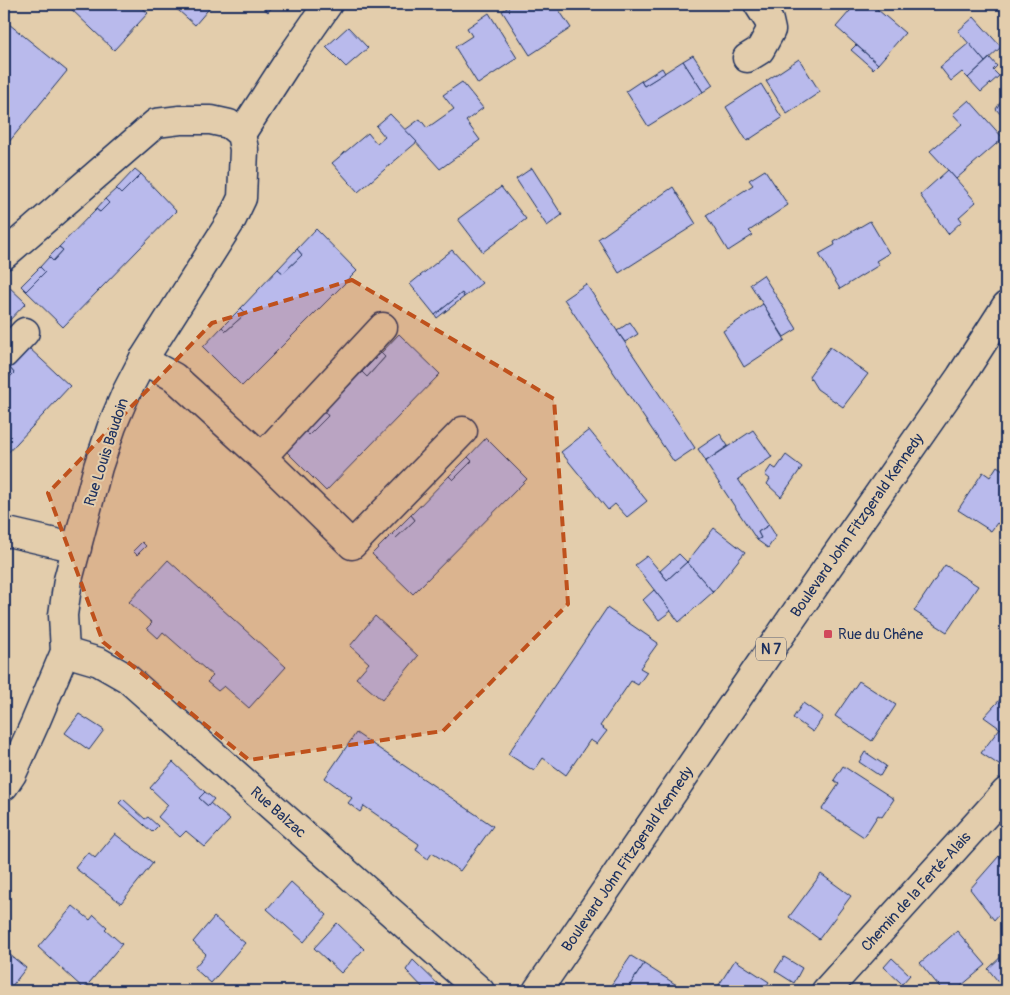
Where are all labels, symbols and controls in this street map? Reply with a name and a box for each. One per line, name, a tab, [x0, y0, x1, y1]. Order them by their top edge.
street label: Rue Louis Baudoin	[80, 396, 133, 509]
street label: Boulevard John Fitzgerald Kennedy	[787, 429, 928, 621]
place label: Rue du Chêne	[838, 625, 924, 644]
marker: Rue du Chêne	[822, 628, 834, 640]
road number: N 7	[756, 638, 786, 661]
street label: Boulevard John Fitzgerald Kennedy	[558, 763, 698, 955]
street label: Rue Balzac	[246, 783, 310, 843]
street label: Chemin de la Ferté-Alais	[857, 828, 975, 956]

